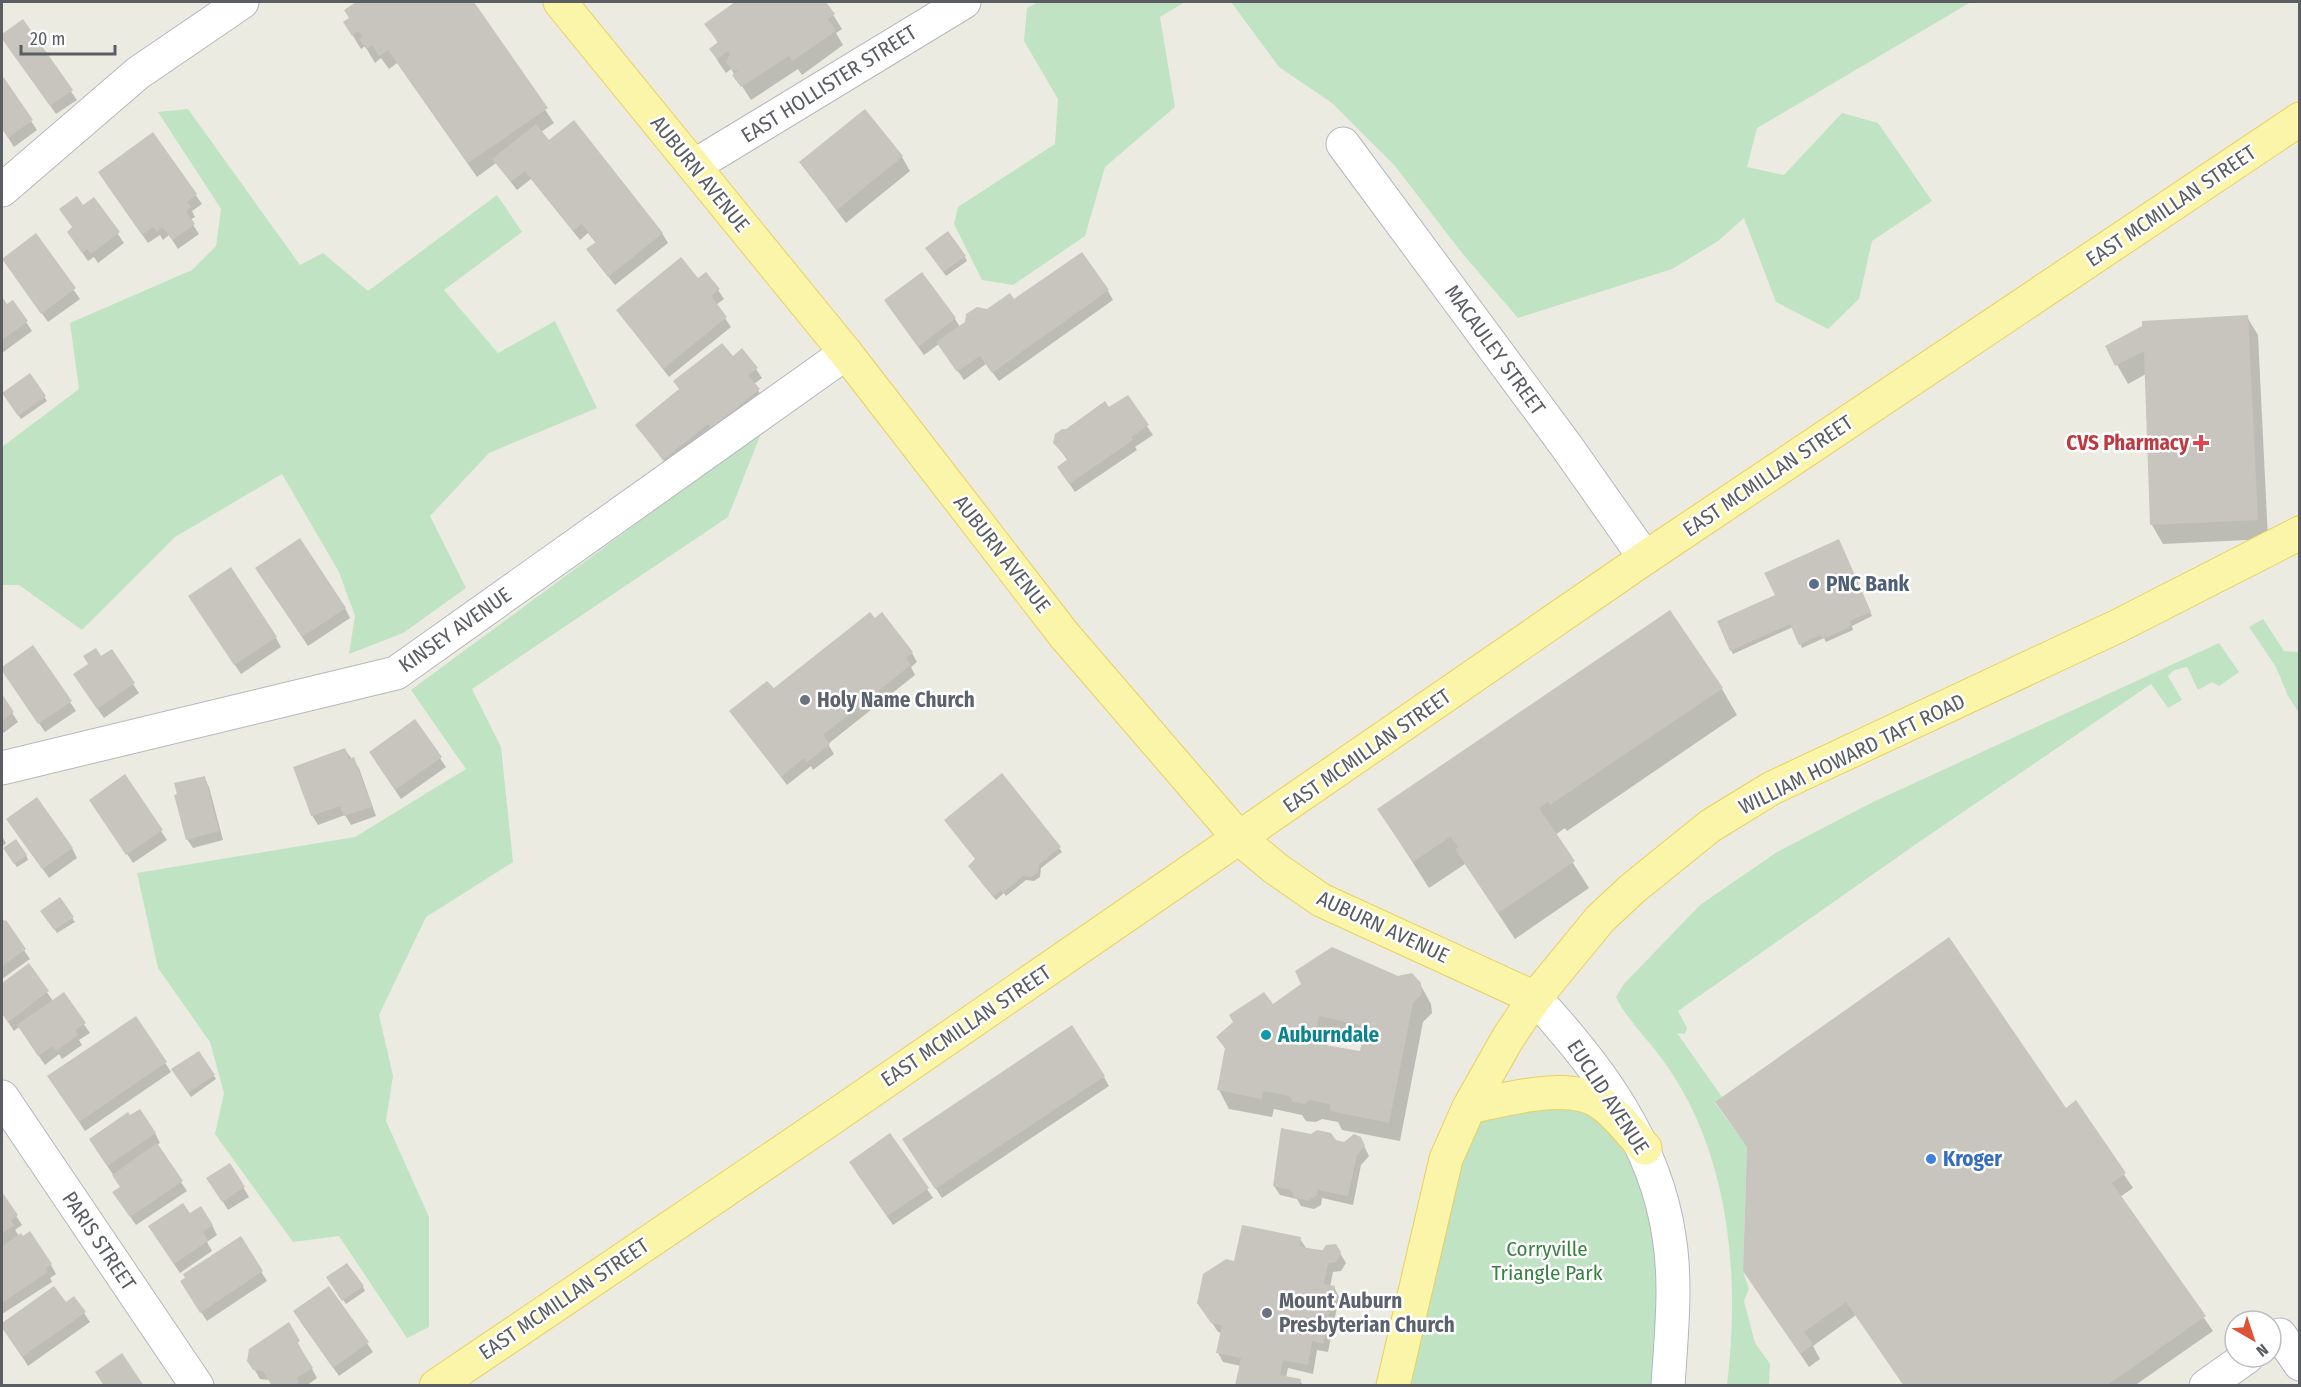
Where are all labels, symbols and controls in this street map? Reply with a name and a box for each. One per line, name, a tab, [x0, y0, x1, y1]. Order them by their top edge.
scale bar	[21, 18, 116, 56]
street label: EAST HOLLISTER STREET	[736, 19, 922, 149]
text: 20 m	[30, 28, 65, 50]
street label: AUBURN AVENUE	[645, 110, 755, 238]
street label: EAST MCMILLAN STREET	[2081, 139, 2261, 272]
street label: MACAULEY STREET	[1439, 280, 1551, 420]
street label: EAST MCMILLAN STREET	[1678, 409, 1858, 542]
place label: CVS Pharmacy	[2066, 430, 2190, 456]
marker: CVS Pharmacy	[2194, 436, 2208, 450]
street label: AUBURN AVENUE	[948, 490, 1056, 618]
place label: PNC Bank	[1826, 571, 1910, 597]
marker: PNC Bank	[1807, 577, 1821, 591]
street label: KINSEY AVENUE	[394, 582, 516, 678]
street label: EAST MCMILLAN STREET	[1278, 683, 1456, 819]
place label: Holy Name Church	[817, 687, 975, 713]
street label: WILLIAM HOWARD TAFT ROAD	[1735, 688, 1969, 820]
marker: Holy Name Church	[798, 693, 812, 707]
street label: AUBURN AVENUE	[1313, 885, 1453, 969]
street label: EAST MCMILLAN STREET	[876, 959, 1056, 1092]
place label: Auburndale	[1277, 1022, 1380, 1048]
marker: Auburndale	[1259, 1028, 1273, 1042]
street label: EUCLID AVENUE	[1561, 1035, 1655, 1159]
place label: Kroger	[1943, 1146, 2002, 1172]
marker: Kroger	[1924, 1152, 1938, 1166]
street label: PARIS STREET	[56, 1187, 142, 1296]
street label: EAST MCMILLAN STREET	[474, 1232, 654, 1365]
park label: Corryville Triangle Park	[1492, 1236, 1603, 1286]
place label: Mount Auburn Presbyterian Church	[1279, 1288, 1455, 1338]
marker: Mount Auburn Presbyterian Church	[1260, 1306, 1274, 1320]
north arrow	[2223, 1309, 2283, 1369]
text: N	[2252, 1340, 2272, 1361]

